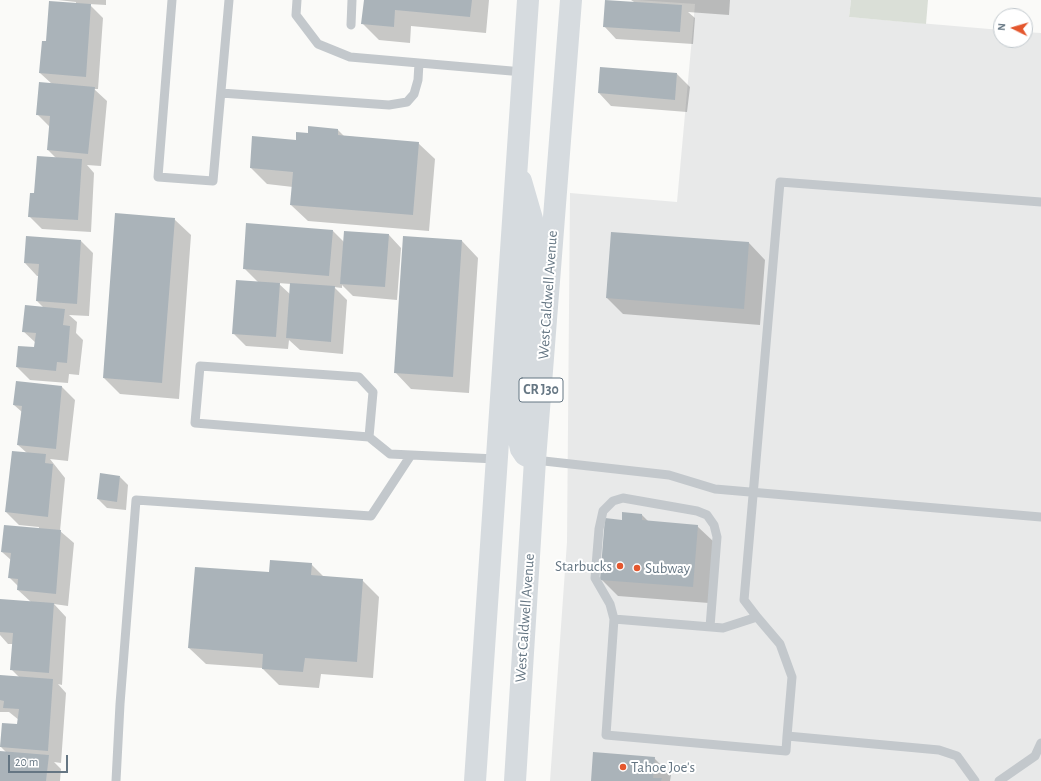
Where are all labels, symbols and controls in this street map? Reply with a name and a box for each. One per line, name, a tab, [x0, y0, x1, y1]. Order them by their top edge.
north arrow	[993, 8, 1033, 48]
text: N	[996, 23, 1007, 31]
street label: West Caldwell Avenue	[535, 230, 561, 360]
road number: CR J30	[519, 378, 563, 402]
street label: West Caldwell Avenue	[512, 553, 538, 683]
place label: Starbucks	[555, 557, 612, 575]
place label: Subway	[645, 559, 690, 577]
marker: Starbucks	[615, 561, 625, 571]
marker: Subway	[632, 563, 642, 573]
scale bar	[10, 747, 70, 773]
text: 20 m	[15, 756, 38, 768]
place label: Tahoe Joe's	[631, 758, 695, 776]
marker: Tahoe Joe's	[618, 762, 628, 772]

